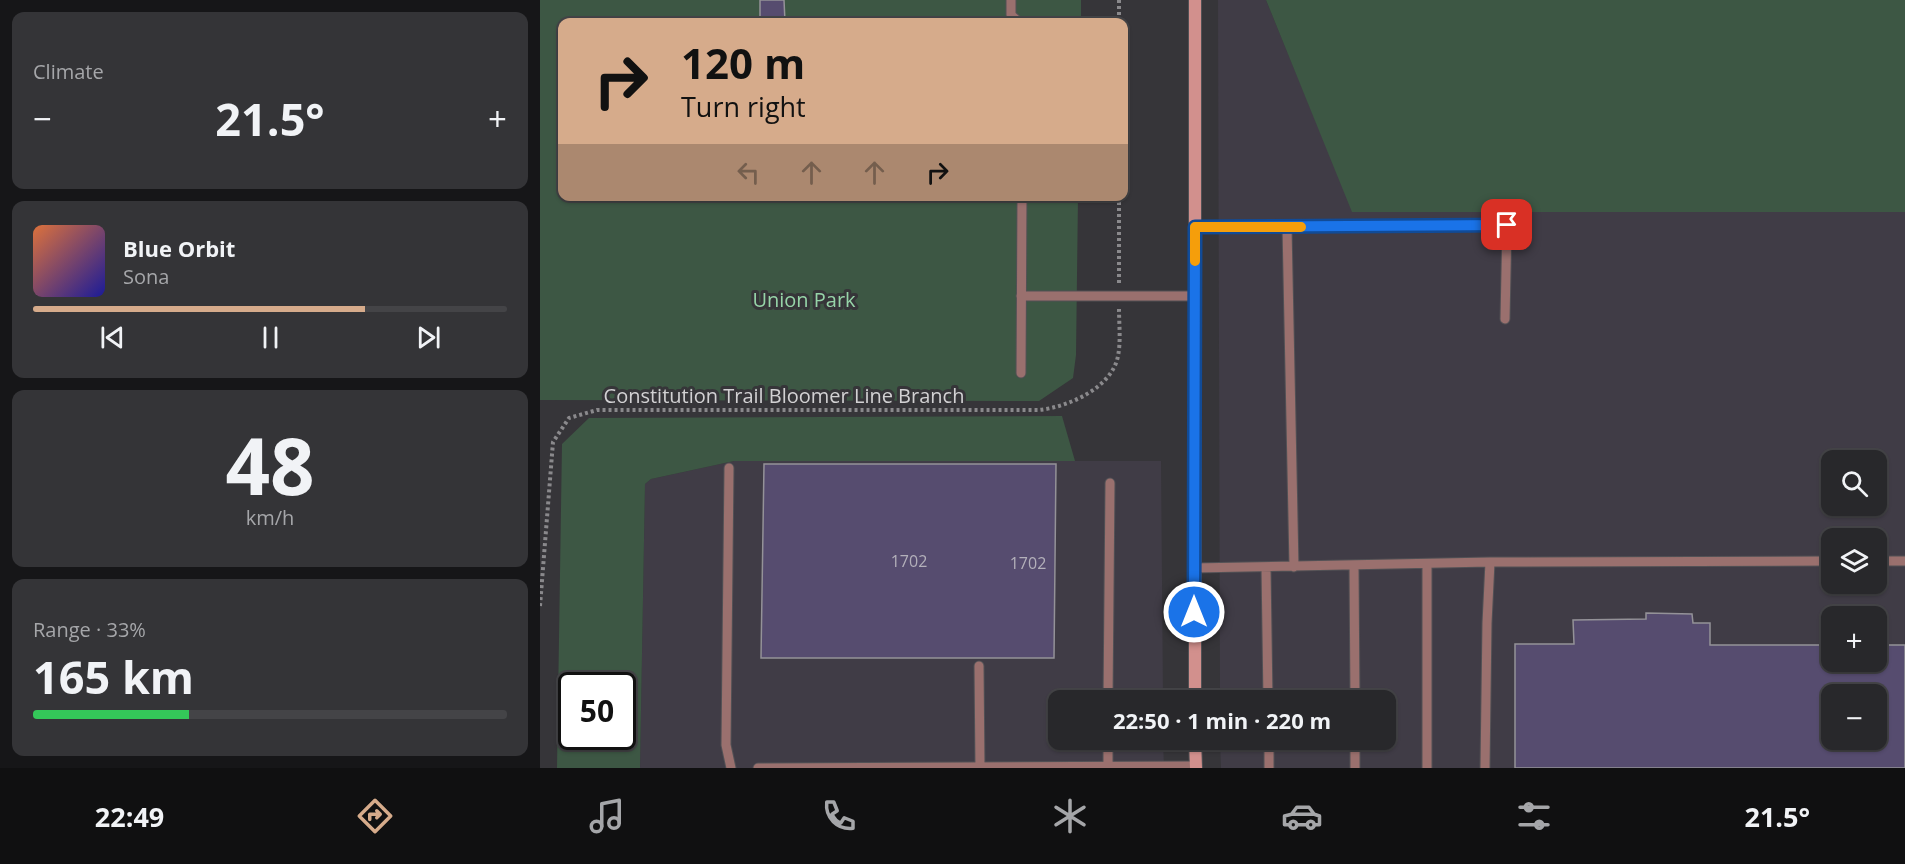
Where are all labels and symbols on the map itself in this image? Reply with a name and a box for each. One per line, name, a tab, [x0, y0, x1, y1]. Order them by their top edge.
pin	[1481, 199, 1532, 250]
park label: Union Park	[752, 286, 856, 313]
street label: Constitution Trail Bloomer Line Branch	[604, 382, 964, 409]
house number: 1702	[891, 550, 927, 572]
house number: 1702	[1010, 552, 1046, 574]
position arrow	[1162, 580, 1226, 644]
speed limit sign: 50	[558, 672, 636, 750]

